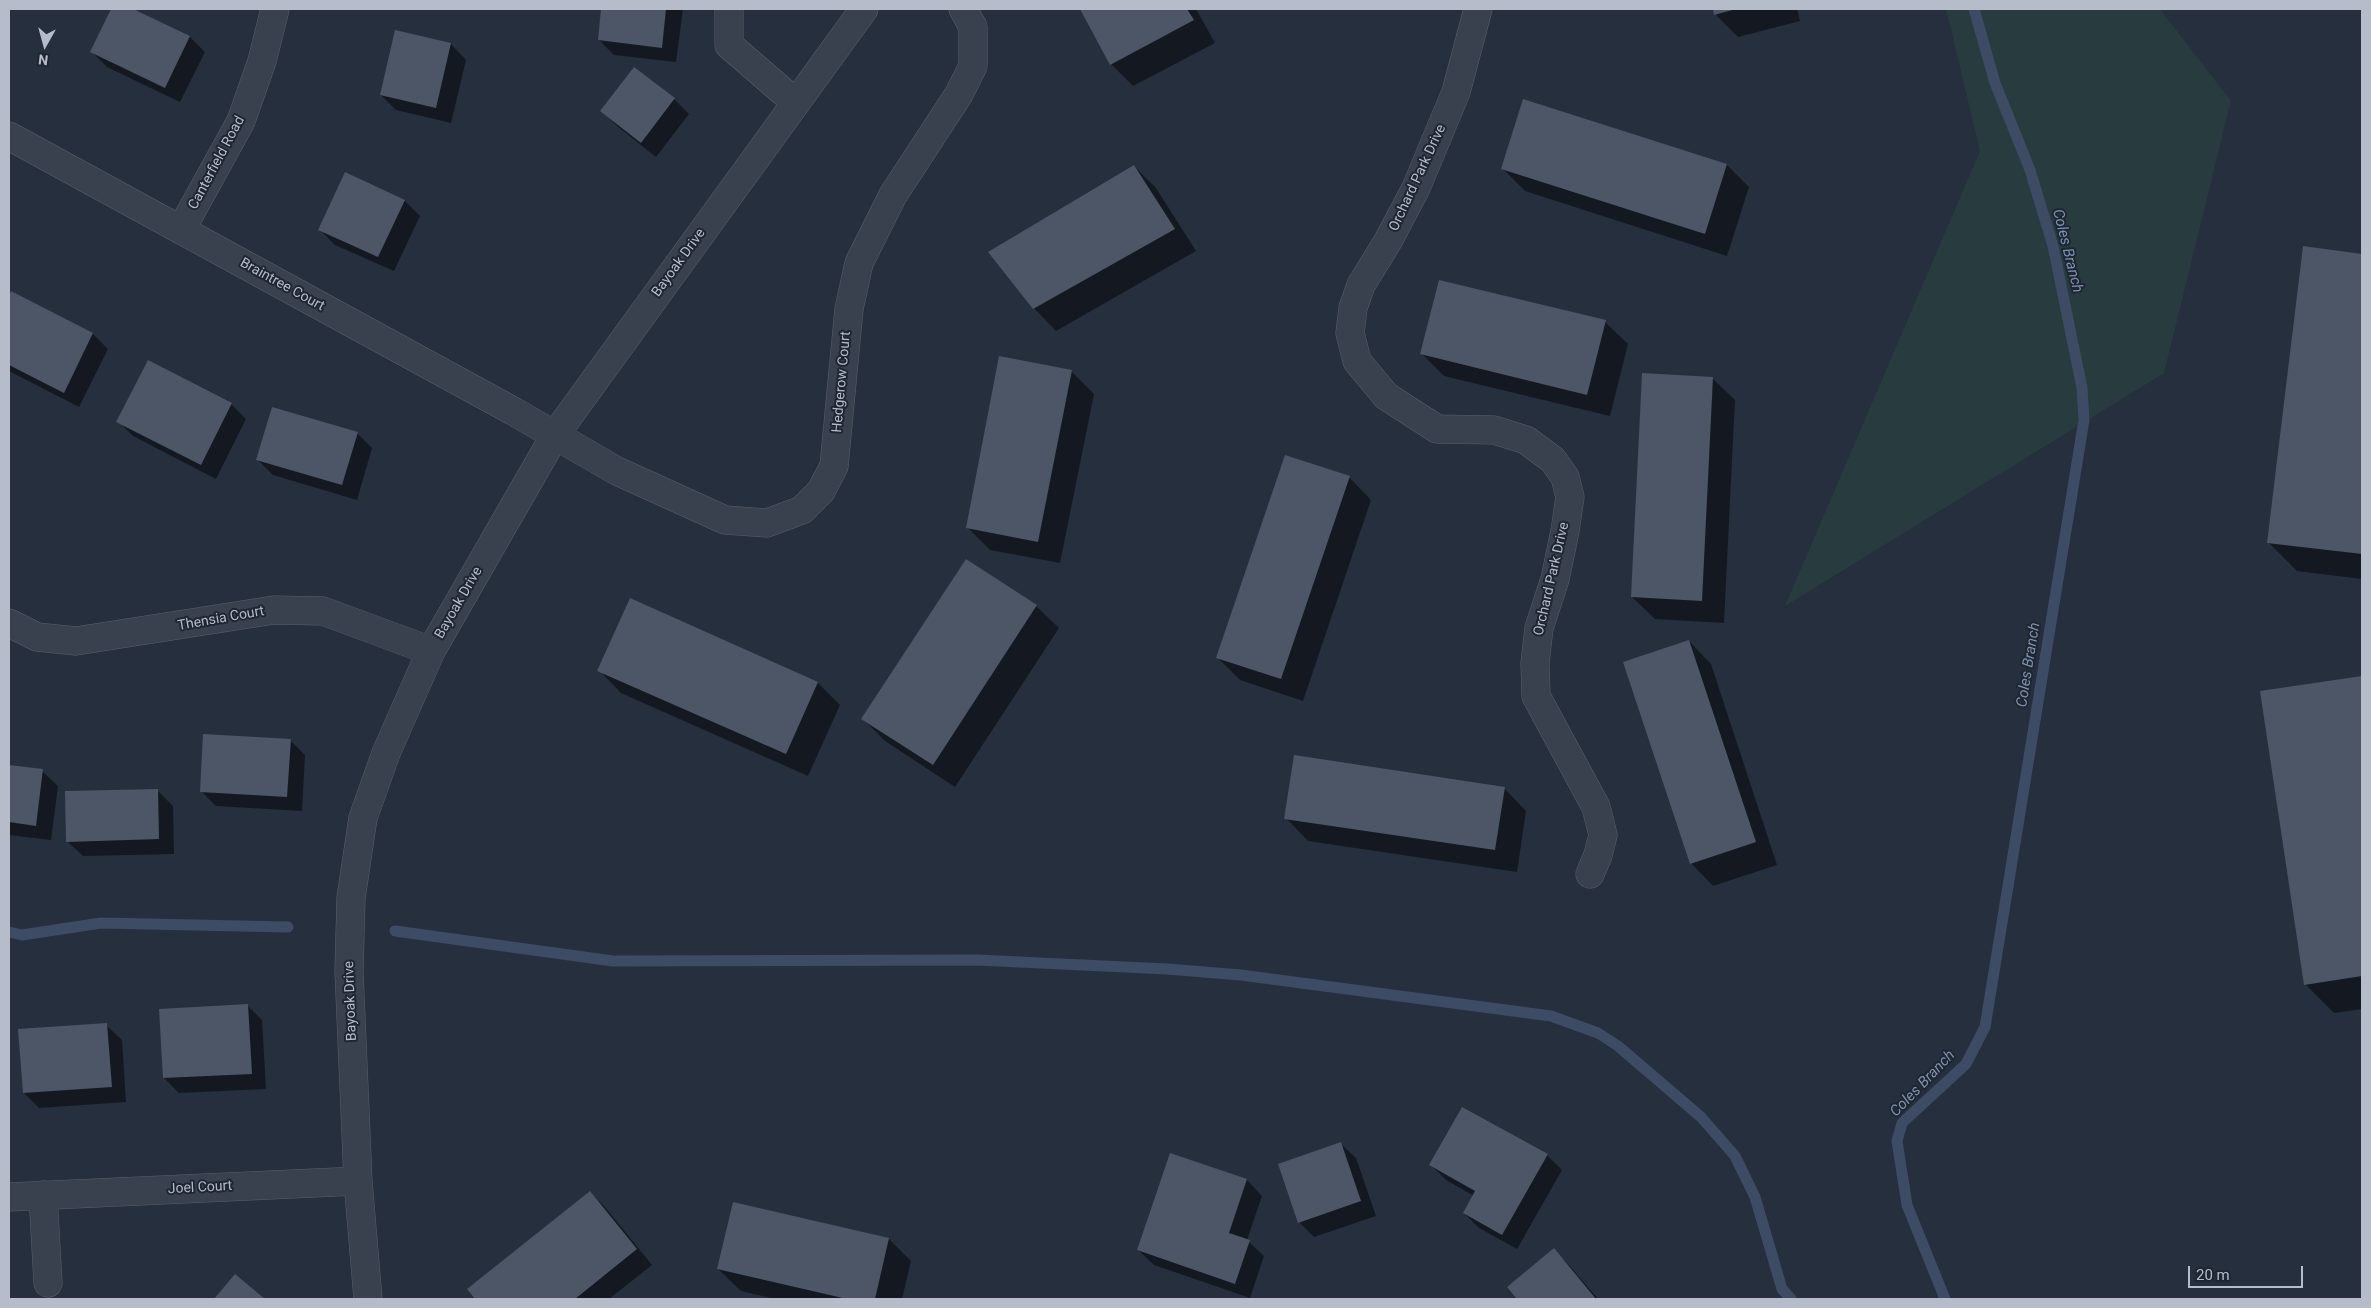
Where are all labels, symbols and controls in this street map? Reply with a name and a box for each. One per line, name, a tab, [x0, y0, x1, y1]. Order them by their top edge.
north arrow	[20, 20, 70, 70]
text: N	[37, 51, 49, 68]
street label: Canterfield Road	[185, 113, 249, 213]
street label: Orchard Park Drive	[1386, 122, 1450, 234]
water label: Coles Branch	[2048, 207, 2086, 295]
street label: Bayoak Drive	[649, 226, 709, 300]
street label: Braintree Court	[237, 255, 327, 315]
street label: Hedgerow Court	[829, 331, 855, 433]
street label: Orchard Park Drive	[1531, 521, 1573, 637]
street label: Bayoak Drive	[432, 564, 486, 642]
street label: Thensia Court	[176, 603, 266, 635]
water label: Coles Branch	[2013, 621, 2045, 709]
street label: Bayoak Drive	[341, 961, 361, 1041]
water label: Coles Branch	[1887, 1047, 1959, 1121]
street label: Joel Court	[167, 1178, 233, 1198]
scale bar	[2191, 1256, 2306, 1288]
text: 20 m	[2196, 1266, 2230, 1284]

